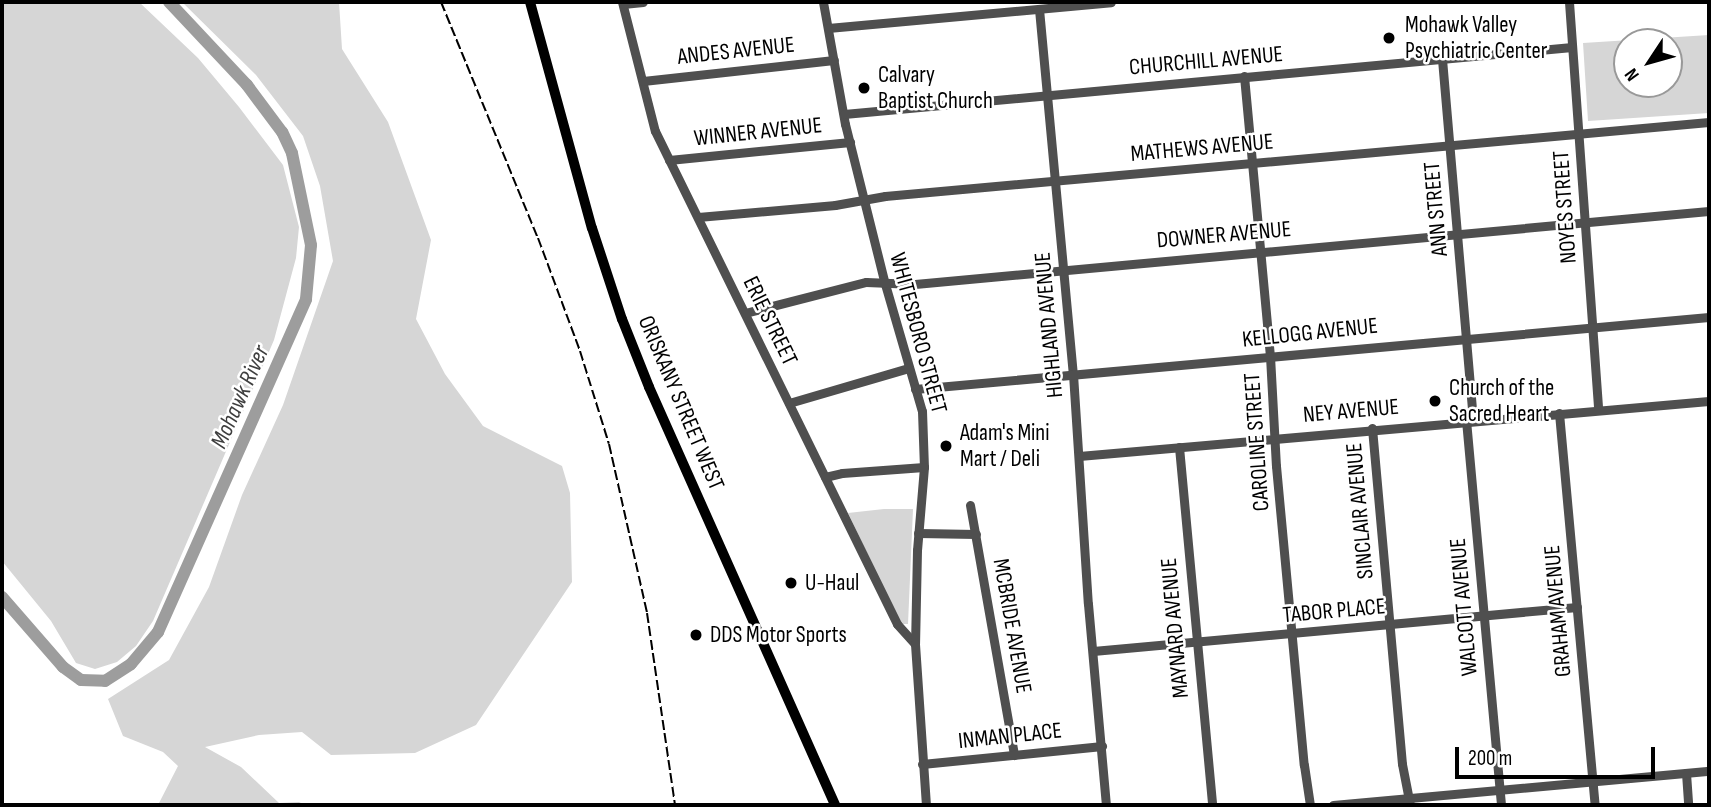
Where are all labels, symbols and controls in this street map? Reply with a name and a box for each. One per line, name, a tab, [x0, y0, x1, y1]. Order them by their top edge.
place label: Mohawk Valley Psychiatric Center	[1405, 11, 1547, 65]
marker: Mohawk Valley Psychiatric Center	[1379, 28, 1399, 48]
north arrow	[1613, 28, 1683, 98]
street label: ANDES AVENUE	[676, 31, 796, 71]
street label: CHURCHILL AVENUE	[1128, 41, 1284, 81]
place label: Calvary Baptist Church	[878, 61, 993, 115]
text: N	[1620, 64, 1645, 85]
marker: Calvary Baptist Church	[856, 80, 872, 96]
street label: WINNER AVENUE	[693, 112, 823, 152]
street label: MATHEWS AVENUE	[1130, 128, 1274, 168]
street label: NOYES STREET	[1547, 150, 1583, 264]
street label: ANN STREET	[1418, 161, 1454, 257]
street label: DOWNER AVENUE	[1156, 215, 1292, 255]
street label: WHITESBORO STREET	[883, 250, 953, 416]
street label: HIGHLAND AVENUE	[1029, 251, 1069, 399]
street label: ERIE STREET	[737, 272, 803, 370]
street label: ORISKANY STREET WEST	[632, 312, 730, 494]
street label: KELLOGG AVENUE	[1241, 312, 1379, 354]
water label: Mohawk River	[205, 341, 275, 453]
street label: CAROLINE STREET	[1238, 372, 1276, 512]
place label: Church of the Sacred Heart	[1449, 374, 1554, 428]
street label: NEY AVENUE	[1302, 393, 1400, 429]
marker: Church of the Sacred Heart	[1427, 393, 1443, 409]
place label: Adam's Mini Mart / Deli	[960, 419, 1049, 473]
marker: Adam's Mini Mart / Deli	[938, 438, 954, 454]
street label: SINCLAIR AVENUE	[1340, 442, 1380, 580]
street label: WALCOTT AVENUE	[1444, 537, 1484, 677]
street label: GRAHAM AVENUE	[1538, 544, 1578, 678]
street label: MCBRIDE AVENUE	[987, 556, 1037, 696]
street label: MAYNARD AVENUE	[1155, 557, 1195, 699]
place label: U-Haul	[805, 569, 859, 597]
marker: U-Haul	[783, 575, 799, 591]
street label: TABOR PLACE	[1282, 593, 1386, 629]
place label: DDS Motor Sports	[710, 621, 847, 649]
marker: DDS Motor Sports	[688, 627, 704, 643]
street label: INMAN PLACE	[957, 717, 1063, 755]
scale bar	[1459, 734, 1658, 778]
text: 200 m	[1468, 746, 1512, 771]

